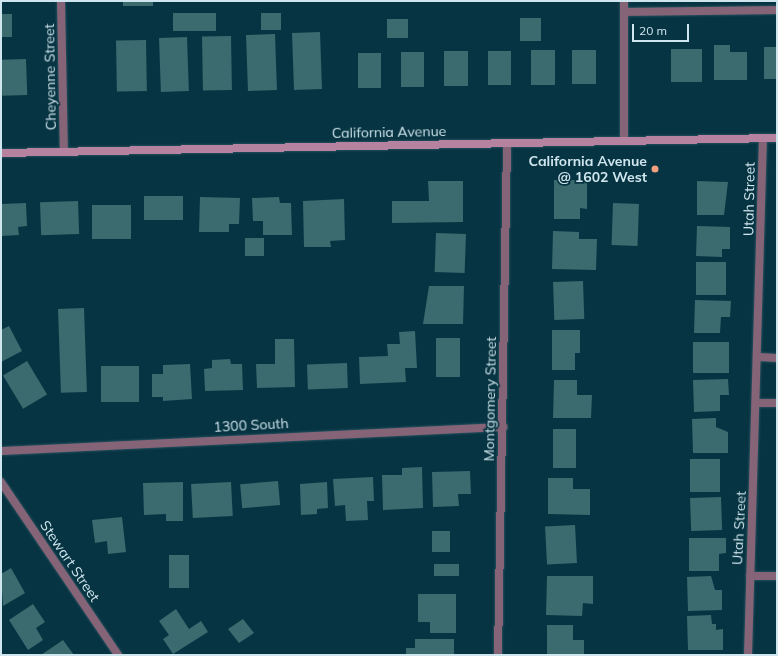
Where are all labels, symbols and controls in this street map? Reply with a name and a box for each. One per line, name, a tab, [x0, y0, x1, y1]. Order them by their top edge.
scale bar	[634, 16, 691, 42]
text: 20 m	[639, 23, 667, 38]
street label: Cheyenne Street	[41, 24, 59, 130]
street label: California Avenue	[332, 123, 446, 141]
place label: California Avenue @ 1602 West	[529, 153, 647, 186]
street label: Utah Street	[740, 162, 758, 236]
marker: California Avenue @ 1602 West	[650, 164, 660, 174]
street label: Montgomery Street	[481, 337, 499, 461]
street label: 1300 South	[213, 415, 289, 435]
street label: Utah Street	[729, 491, 749, 565]
street label: Stewart Street	[37, 517, 103, 605]

